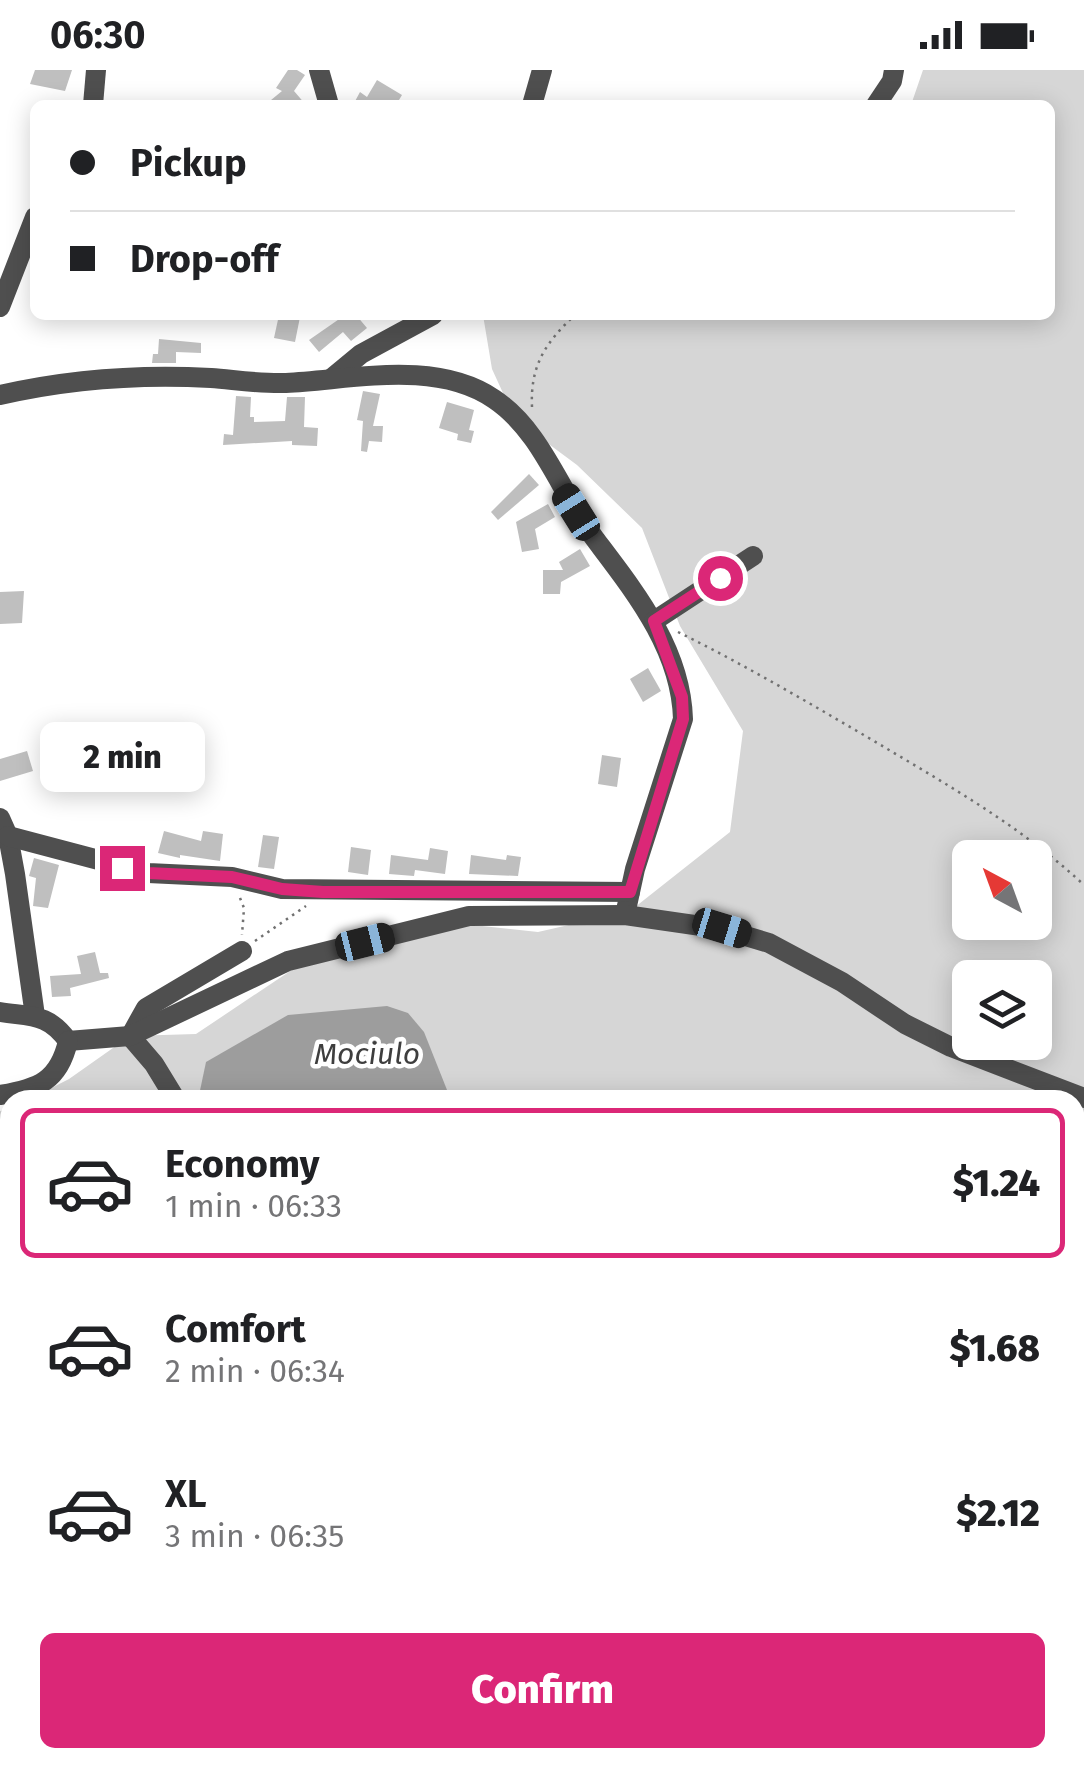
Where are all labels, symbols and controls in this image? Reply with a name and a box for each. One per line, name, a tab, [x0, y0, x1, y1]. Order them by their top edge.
text: 06:30	[50, 12, 145, 58]
text: Pickup	[130, 140, 247, 186]
text: Drop-off	[130, 236, 278, 282]
car	[547, 479, 605, 545]
route start	[698, 556, 743, 601]
callout: 2 min	[39, 723, 204, 793]
text: 2 min	[83, 738, 162, 776]
north arrow	[952, 840, 1052, 940]
map controls	[952, 840, 1052, 1060]
route end	[100, 846, 145, 891]
car	[689, 905, 755, 951]
car	[332, 920, 398, 964]
button: layers	[952, 960, 1052, 1060]
water label: Mociulo	[314, 1036, 420, 1072]
icon: car	[45, 1138, 135, 1228]
text: Economy	[165, 1141, 320, 1187]
text: $1.24	[953, 1160, 1040, 1206]
text: 1 min · 06:33	[165, 1187, 342, 1225]
icon: car	[45, 1303, 135, 1393]
text: Comfort	[165, 1306, 306, 1352]
text: $1.68	[949, 1325, 1040, 1371]
text: 2 min · 06:34	[165, 1352, 345, 1390]
icon: car	[45, 1468, 135, 1558]
text: XL	[165, 1471, 207, 1517]
text: $2.12	[956, 1490, 1040, 1536]
text: 3 min · 06:35	[165, 1517, 344, 1555]
button: Confirm	[40, 1633, 1045, 1748]

